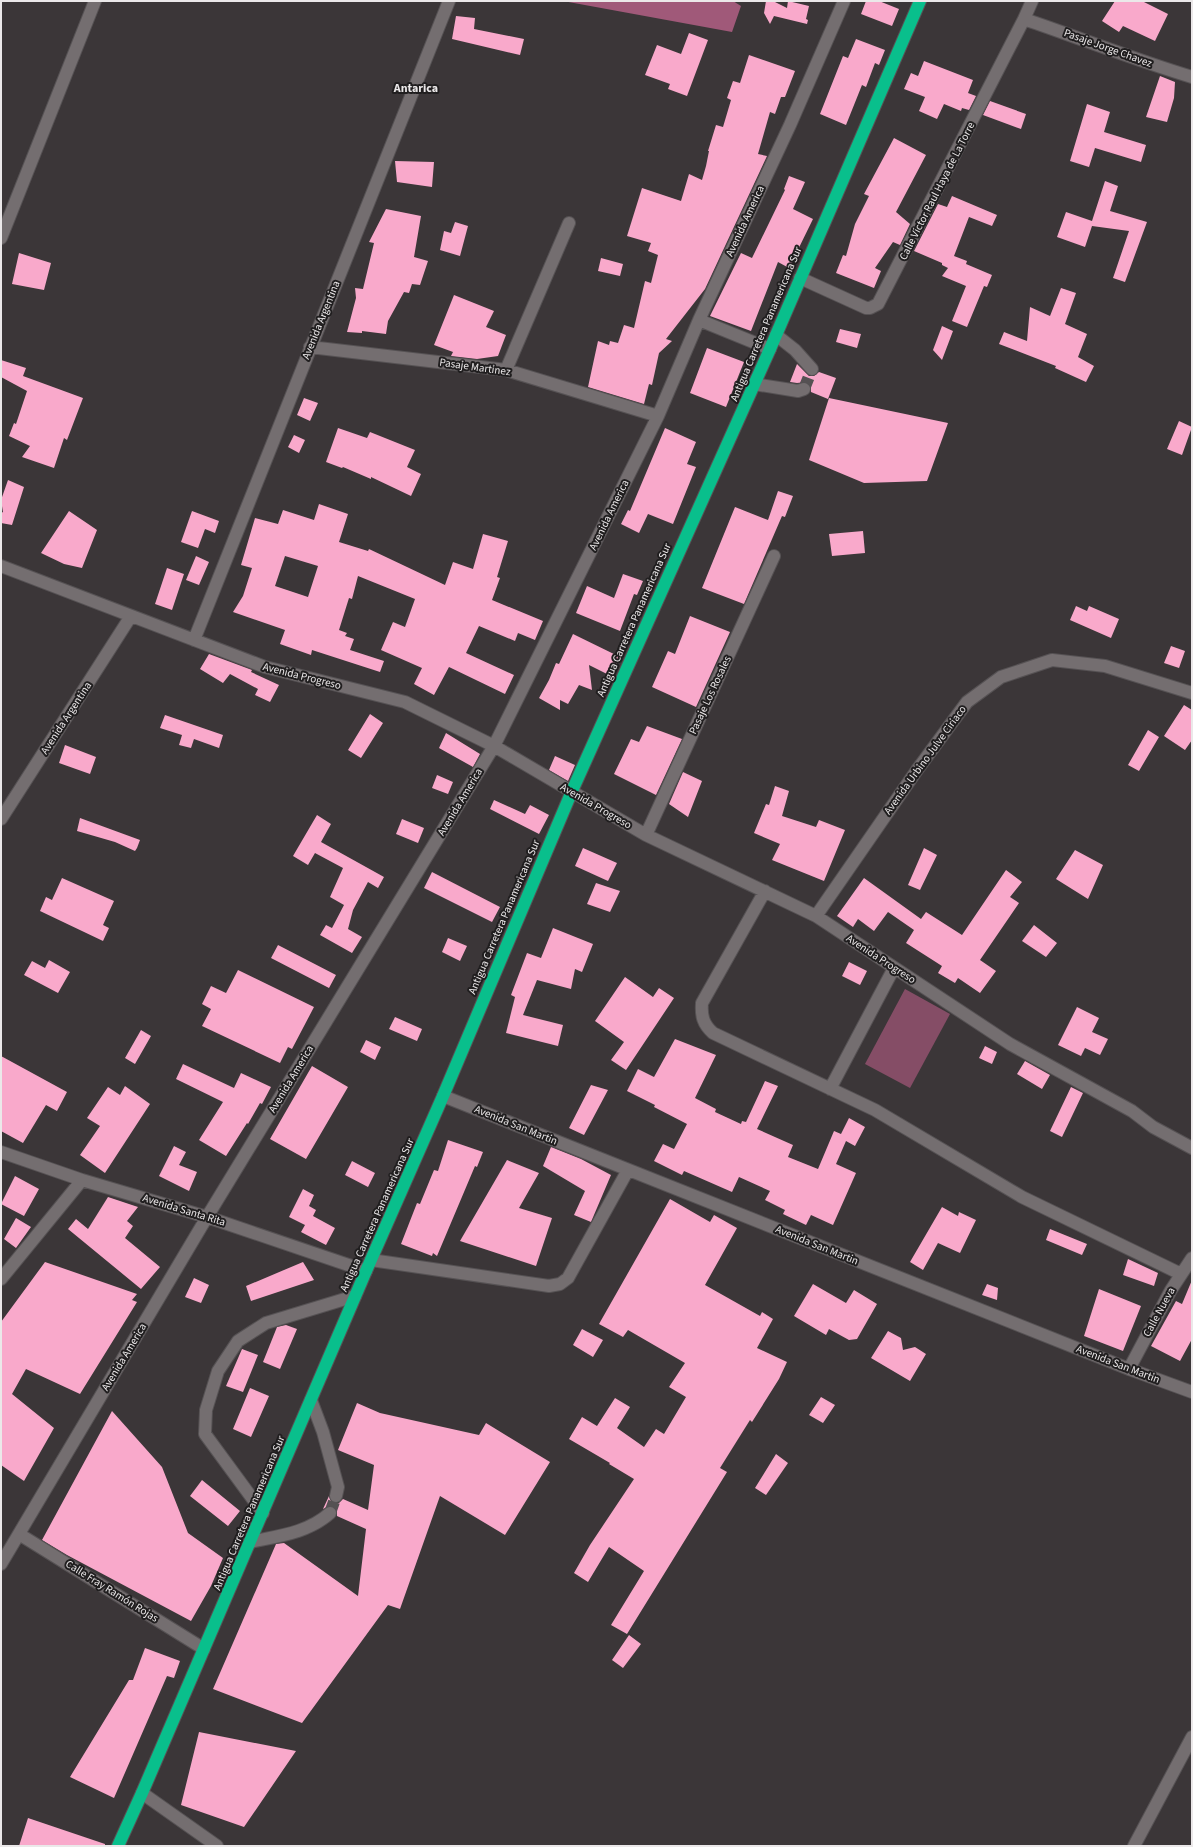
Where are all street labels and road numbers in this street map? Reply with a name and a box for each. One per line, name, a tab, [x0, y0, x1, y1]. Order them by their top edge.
street label: Pasaje Jorge Chavez	[1062, 25, 1154, 71]
street label: Calle Victor Raul Haya de La Torre	[896, 119, 979, 263]
street label: Avenida America	[722, 183, 768, 259]
street label: Antigua Carretera Panamericana Sur	[727, 244, 806, 404]
street label: Avenida Argentina	[298, 278, 344, 362]
street label: Pasaje Martinez	[438, 355, 512, 379]
street label: Avenida America	[585, 477, 633, 553]
street label: Antigua Carretera Panamericana Sur	[593, 541, 675, 699]
street label: Pasaje Los Rosales	[685, 653, 735, 737]
street label: Avenida Progreso	[261, 659, 343, 693]
street label: Avenida Argentina	[37, 679, 95, 757]
street label: Avenida Urbino Julve Ciriaco	[880, 702, 970, 818]
street label: Avenida America	[434, 765, 486, 839]
street label: Avenida Progreso	[558, 779, 634, 833]
street label: Antigua Carretera Panamericana Sur	[465, 837, 544, 997]
street label: Avenida Progreso	[843, 931, 919, 987]
street label: Avenida America	[265, 1042, 317, 1116]
street label: Avenida San Martin	[472, 1101, 560, 1149]
street label: Antigua Carretera Panamericana Sur	[336, 1136, 418, 1294]
street label: Avenida Santa Rita	[141, 1190, 227, 1230]
street label: Avenida San Martin	[773, 1221, 861, 1269]
street label: Calle Nueva	[1139, 1285, 1179, 1339]
street label: Avenida America	[98, 1320, 150, 1394]
street label: Avenida San Martin	[1074, 1341, 1162, 1387]
street label: Antigua Carretera Panamericana Sur	[210, 1433, 289, 1593]
street label: Calle Fray Ramón Rojas	[63, 1556, 162, 1626]

